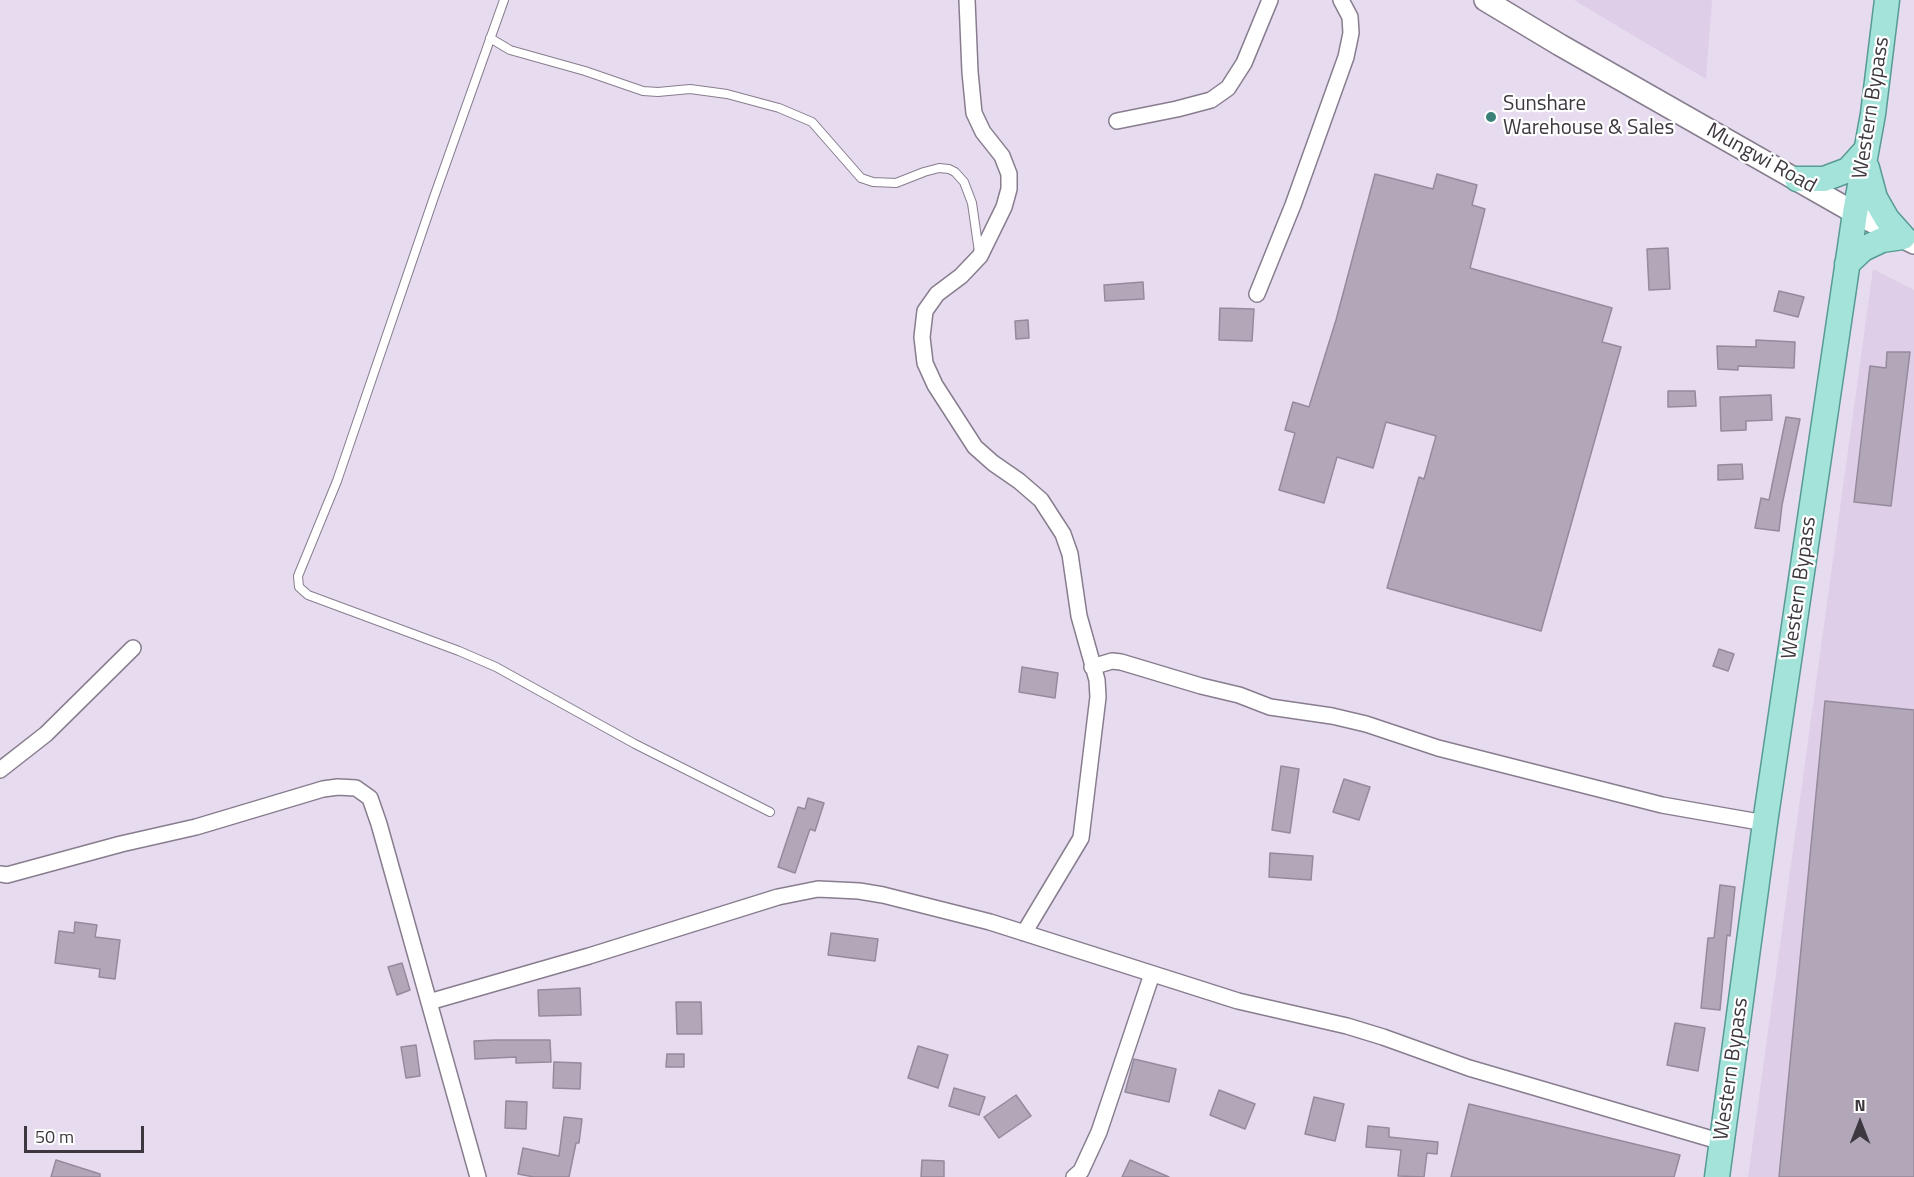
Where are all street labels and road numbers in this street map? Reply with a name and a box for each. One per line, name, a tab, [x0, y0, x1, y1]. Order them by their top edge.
street label: Western Bypass	[1848, 35, 1896, 181]
street label: Mungwi Road	[1702, 119, 1820, 199]
street label: Western Bypass	[1778, 515, 1822, 661]
street label: Western Bypass	[1710, 996, 1754, 1142]

